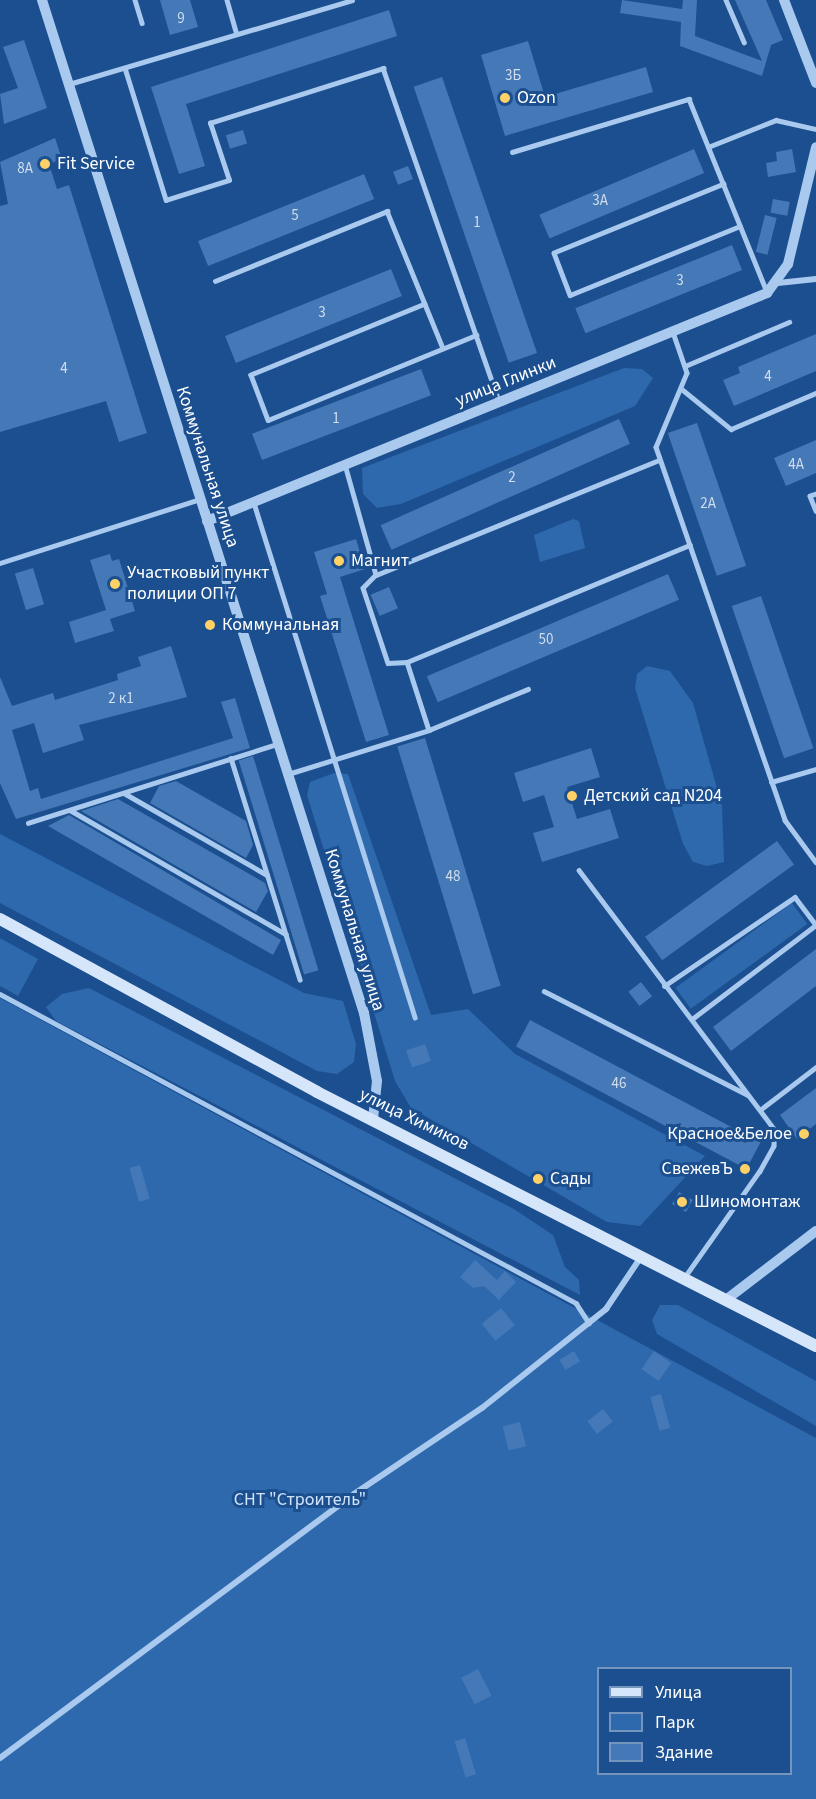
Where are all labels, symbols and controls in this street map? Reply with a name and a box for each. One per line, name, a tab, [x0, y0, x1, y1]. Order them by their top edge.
house number: 9	[177, 10, 185, 28]
house number: 3Б	[505, 67, 521, 85]
place label: Ozon	[517, 87, 556, 109]
marker: Ozon	[498, 91, 512, 105]
place label: Fit Service	[57, 153, 135, 175]
marker: Fit Service	[38, 157, 52, 171]
house number: 8А	[17, 160, 33, 178]
house number: 3А	[592, 192, 608, 210]
house number: 5	[291, 207, 299, 225]
house number: 1	[473, 214, 481, 232]
house number: 3	[676, 272, 684, 290]
house number: 3	[318, 304, 326, 322]
street label: улица Глинки	[453, 352, 559, 412]
house number: 4	[60, 360, 68, 378]
house number: 4	[764, 368, 772, 386]
street label: Коммунальная улица	[171, 384, 243, 550]
house number: 1	[332, 410, 340, 428]
house number: 4А	[788, 456, 804, 474]
house number: 2	[508, 469, 516, 487]
house number: 2А	[700, 495, 716, 513]
place label: Магнит	[351, 550, 409, 572]
marker: Магнит	[332, 554, 346, 568]
place label: Участковый пункт полиции ОП 7	[127, 563, 269, 606]
marker: Участковый пункт полиции ОП 7	[108, 577, 122, 591]
place label: Коммунальная	[222, 614, 339, 636]
marker: Коммунальная	[203, 618, 217, 632]
house number: 50	[539, 631, 553, 649]
house number: 2 к1	[108, 690, 134, 708]
place label: Детский сад N204	[584, 785, 722, 807]
marker: Детский сад N204	[565, 789, 579, 803]
street label: Коммунальная улица	[319, 846, 389, 1014]
house number: 48	[446, 868, 460, 886]
house number: 46	[612, 1075, 626, 1093]
street label: улица Химиков	[356, 1084, 472, 1156]
place label: Красное&Белое	[667, 1123, 792, 1145]
marker: Красное&Белое	[797, 1127, 811, 1141]
place label: СвежевЪ	[662, 1158, 733, 1180]
marker: СвежевЪ	[738, 1162, 752, 1176]
place label: Сады	[550, 1168, 591, 1190]
marker: Сады	[531, 1172, 545, 1186]
place label: Шиномонтаж	[694, 1191, 800, 1213]
marker: Шиномонтаж	[675, 1195, 689, 1209]
park label: СНТ "Строитель"	[234, 1489, 366, 1511]
legend	[597, 1667, 792, 1775]
text: Улица	[655, 1680, 702, 1705]
text: Парк	[655, 1710, 695, 1735]
text: Здание	[655, 1740, 713, 1765]

